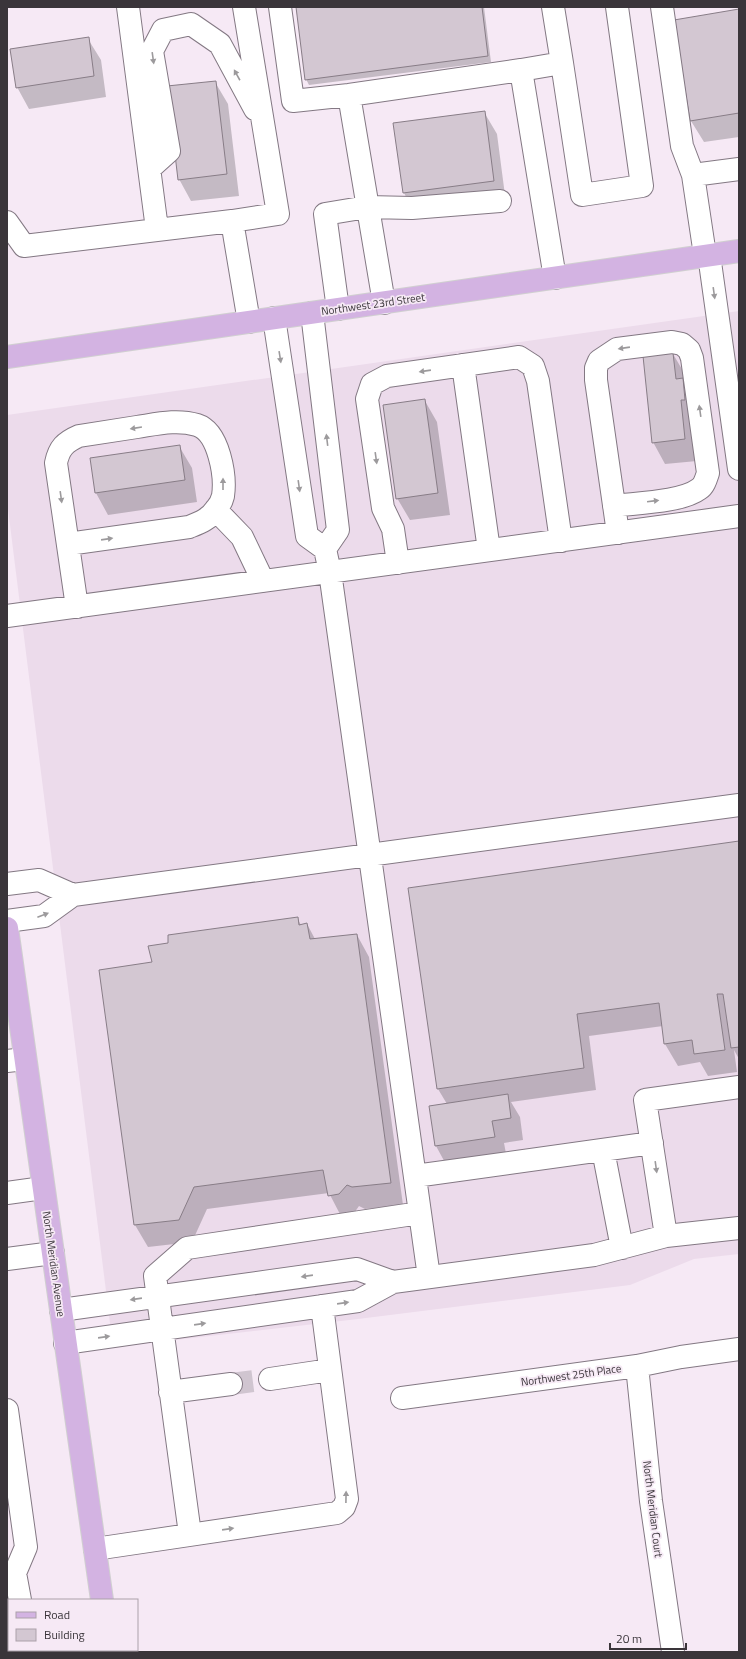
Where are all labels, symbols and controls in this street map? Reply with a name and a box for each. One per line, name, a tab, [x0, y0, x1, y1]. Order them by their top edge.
one-way arrow	[150, 52, 156, 64]
one-way arrow	[234, 70, 240, 81]
one-way arrow	[711, 287, 717, 300]
street label: Northwest 23rd Street	[320, 289, 426, 319]
one-way arrow	[618, 345, 630, 351]
one-way arrow	[277, 351, 283, 363]
one-way arrow	[419, 368, 431, 374]
one-way arrow	[697, 405, 703, 417]
one-way arrow	[129, 425, 142, 431]
one-way arrow	[324, 434, 331, 446]
one-way arrow	[373, 452, 379, 464]
one-way arrow	[220, 477, 226, 490]
one-way arrow	[296, 480, 302, 492]
one-way arrow	[58, 491, 64, 503]
one-way arrow	[647, 498, 659, 504]
one-way arrow	[100, 536, 113, 542]
one-way arrow	[37, 911, 49, 917]
one-way arrow	[653, 1160, 659, 1173]
street label: North Meridian Avenue	[39, 1210, 69, 1318]
one-way arrow	[300, 1273, 313, 1279]
one-way arrow	[130, 1296, 142, 1303]
one-way arrow	[337, 1300, 349, 1306]
one-way arrow	[194, 1321, 207, 1327]
one-way arrow	[98, 1334, 110, 1340]
street label: Northwest 25th Place	[520, 1360, 623, 1390]
street label: North Meridian Court	[639, 1460, 667, 1558]
one-way arrow	[343, 1490, 349, 1503]
one-way arrow	[222, 1526, 234, 1532]
legend	[8, 1599, 138, 1651]
text: Road	[44, 1605, 70, 1624]
text: Building	[44, 1625, 85, 1644]
scale bar	[610, 1625, 686, 1651]
text: 20 m	[616, 1629, 642, 1648]

